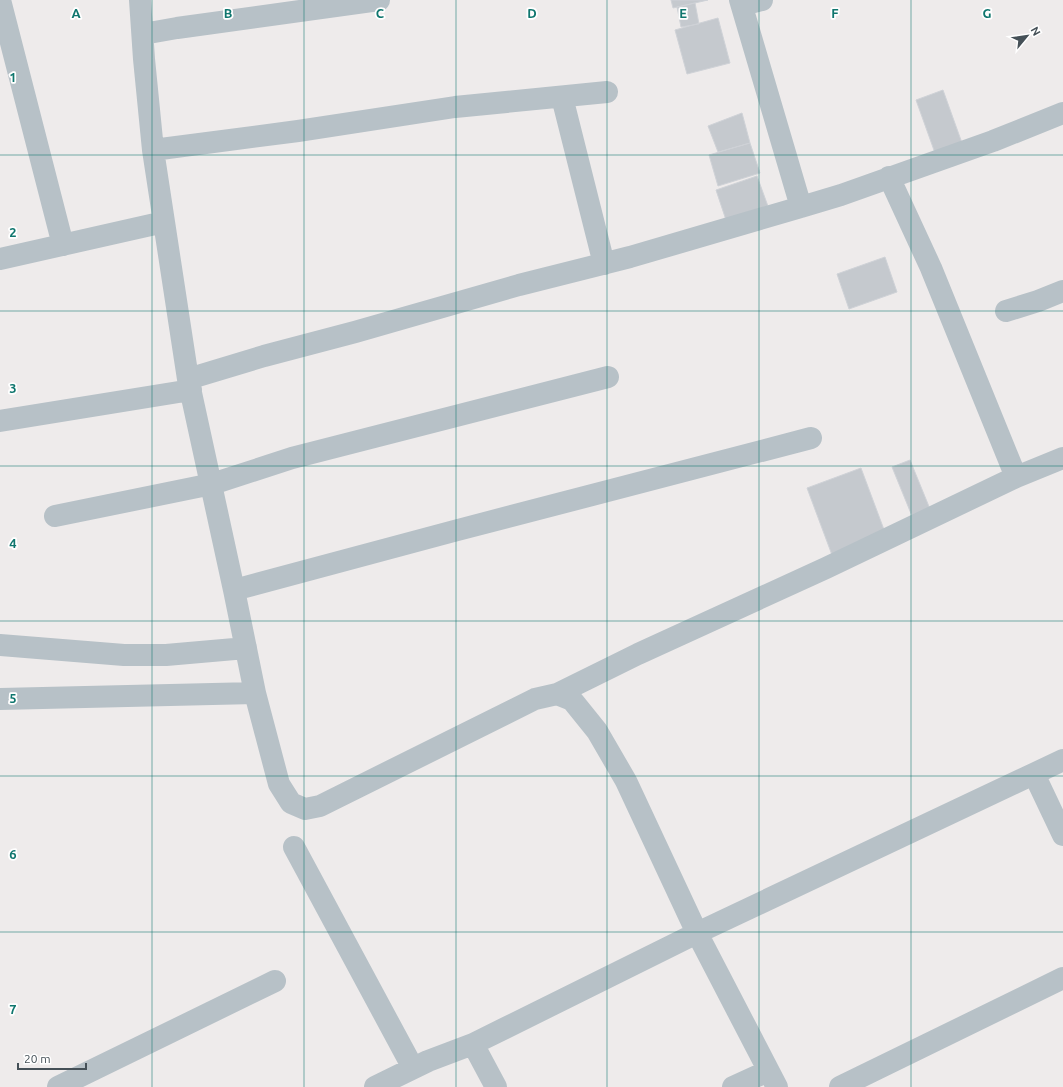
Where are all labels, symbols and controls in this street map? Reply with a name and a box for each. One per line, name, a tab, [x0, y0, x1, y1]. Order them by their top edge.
text: A	[71, 6, 81, 20]
text: B	[224, 6, 233, 20]
text: C	[376, 6, 385, 20]
text: D	[527, 6, 537, 20]
text: E	[679, 6, 687, 20]
text: F	[831, 6, 839, 20]
text: G	[983, 6, 992, 20]
north arrow	[1007, 16, 1047, 56]
text: N	[1029, 25, 1043, 38]
text: 1	[9, 70, 17, 84]
text: 2	[9, 225, 17, 239]
text: 3	[9, 381, 17, 395]
text: 4	[9, 536, 17, 550]
text: 5	[9, 691, 17, 705]
text: 6	[9, 847, 17, 861]
text: 7	[9, 1002, 17, 1016]
scale bar	[18, 1045, 86, 1071]
text: 20 m	[24, 1052, 51, 1065]

